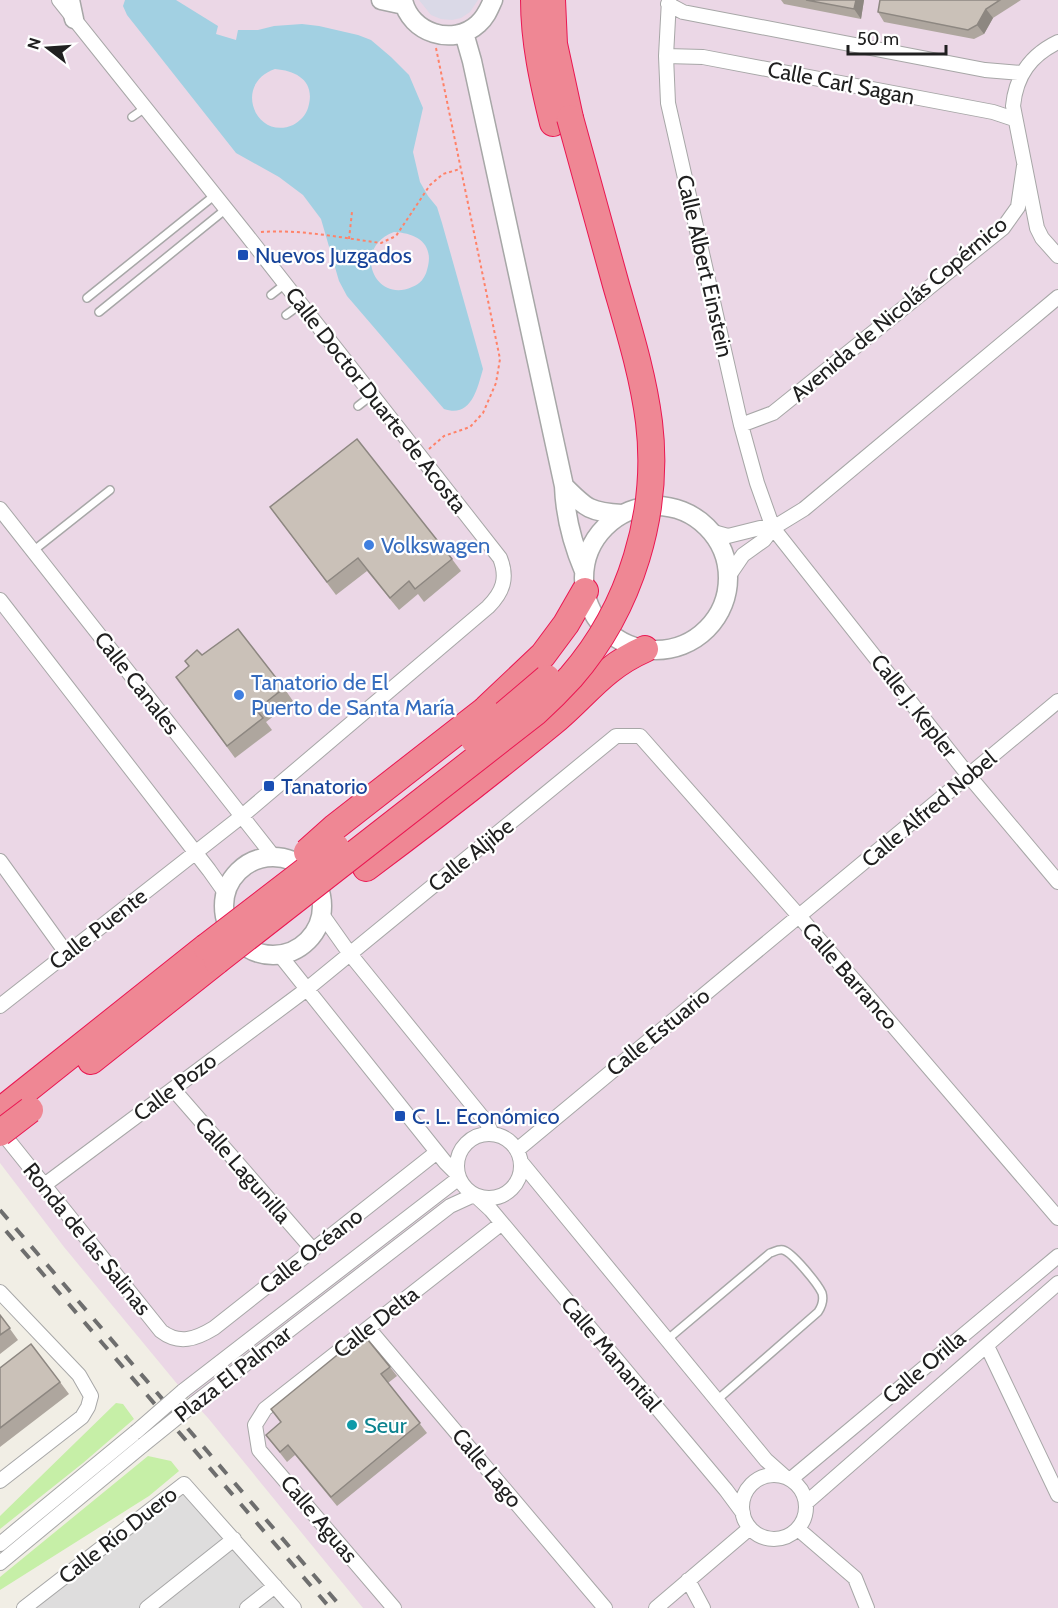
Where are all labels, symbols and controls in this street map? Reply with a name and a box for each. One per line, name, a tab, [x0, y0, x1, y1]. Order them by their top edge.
north arrow	[18, 18, 78, 78]
scale bar	[848, 18, 946, 56]
text: 50 m	[857, 28, 899, 50]
text: N	[23, 36, 45, 52]
street label: Calle Carl Sagan	[765, 56, 917, 110]
street label: Calle Albert Einstein	[671, 172, 739, 360]
street label: Avenida de Nicolás Copérnico	[785, 211, 1013, 407]
place label: Nuevos Juzgados	[255, 242, 412, 269]
marker: Nuevos Juzgados	[236, 248, 250, 262]
street label: Calle Doctor Duarte de Acosta	[279, 282, 473, 519]
place label: Volkswagen	[381, 532, 490, 559]
marker: Volkswagen	[362, 538, 376, 552]
street label: Calle Canales	[88, 626, 186, 740]
street label: Calle J. Kepler	[865, 649, 963, 763]
place label: Tanatorio de El Puerto de Santa María	[251, 669, 455, 721]
marker: Tanatorio de El Puerto de Santa María	[232, 688, 246, 702]
street label: Calle Alfred Nobel	[856, 744, 1002, 873]
place label: Tanatorio	[281, 773, 368, 800]
marker: Tanatorio	[262, 779, 276, 793]
street label: Calle Aljibe	[423, 812, 519, 898]
street label: Calle Puente	[44, 882, 152, 976]
street label: Calle Barranco	[796, 917, 904, 1035]
street label: Calle Estuario	[601, 982, 715, 1082]
street label: Calle Pozo	[128, 1047, 222, 1127]
place label: C. L. Económico	[412, 1103, 560, 1130]
marker: C. L. Económico	[393, 1109, 407, 1123]
street label: Calle Lagunilla	[189, 1111, 297, 1229]
street label: Ronda de las Salinas	[17, 1157, 157, 1321]
street label: Calle Océano	[254, 1202, 368, 1300]
street label: Calle Delta	[328, 1280, 424, 1364]
street label: Calle Manantial	[555, 1291, 667, 1418]
street label: Plaza El Palmar	[169, 1320, 297, 1428]
street label: Calle Orilla	[877, 1324, 971, 1409]
place label: Seur	[364, 1412, 407, 1439]
marker: Seur	[345, 1418, 359, 1432]
street label: Calle Lago	[446, 1423, 528, 1513]
street label: Calle Aguas	[275, 1470, 363, 1568]
street label: Calle Río Duero	[53, 1480, 183, 1590]

